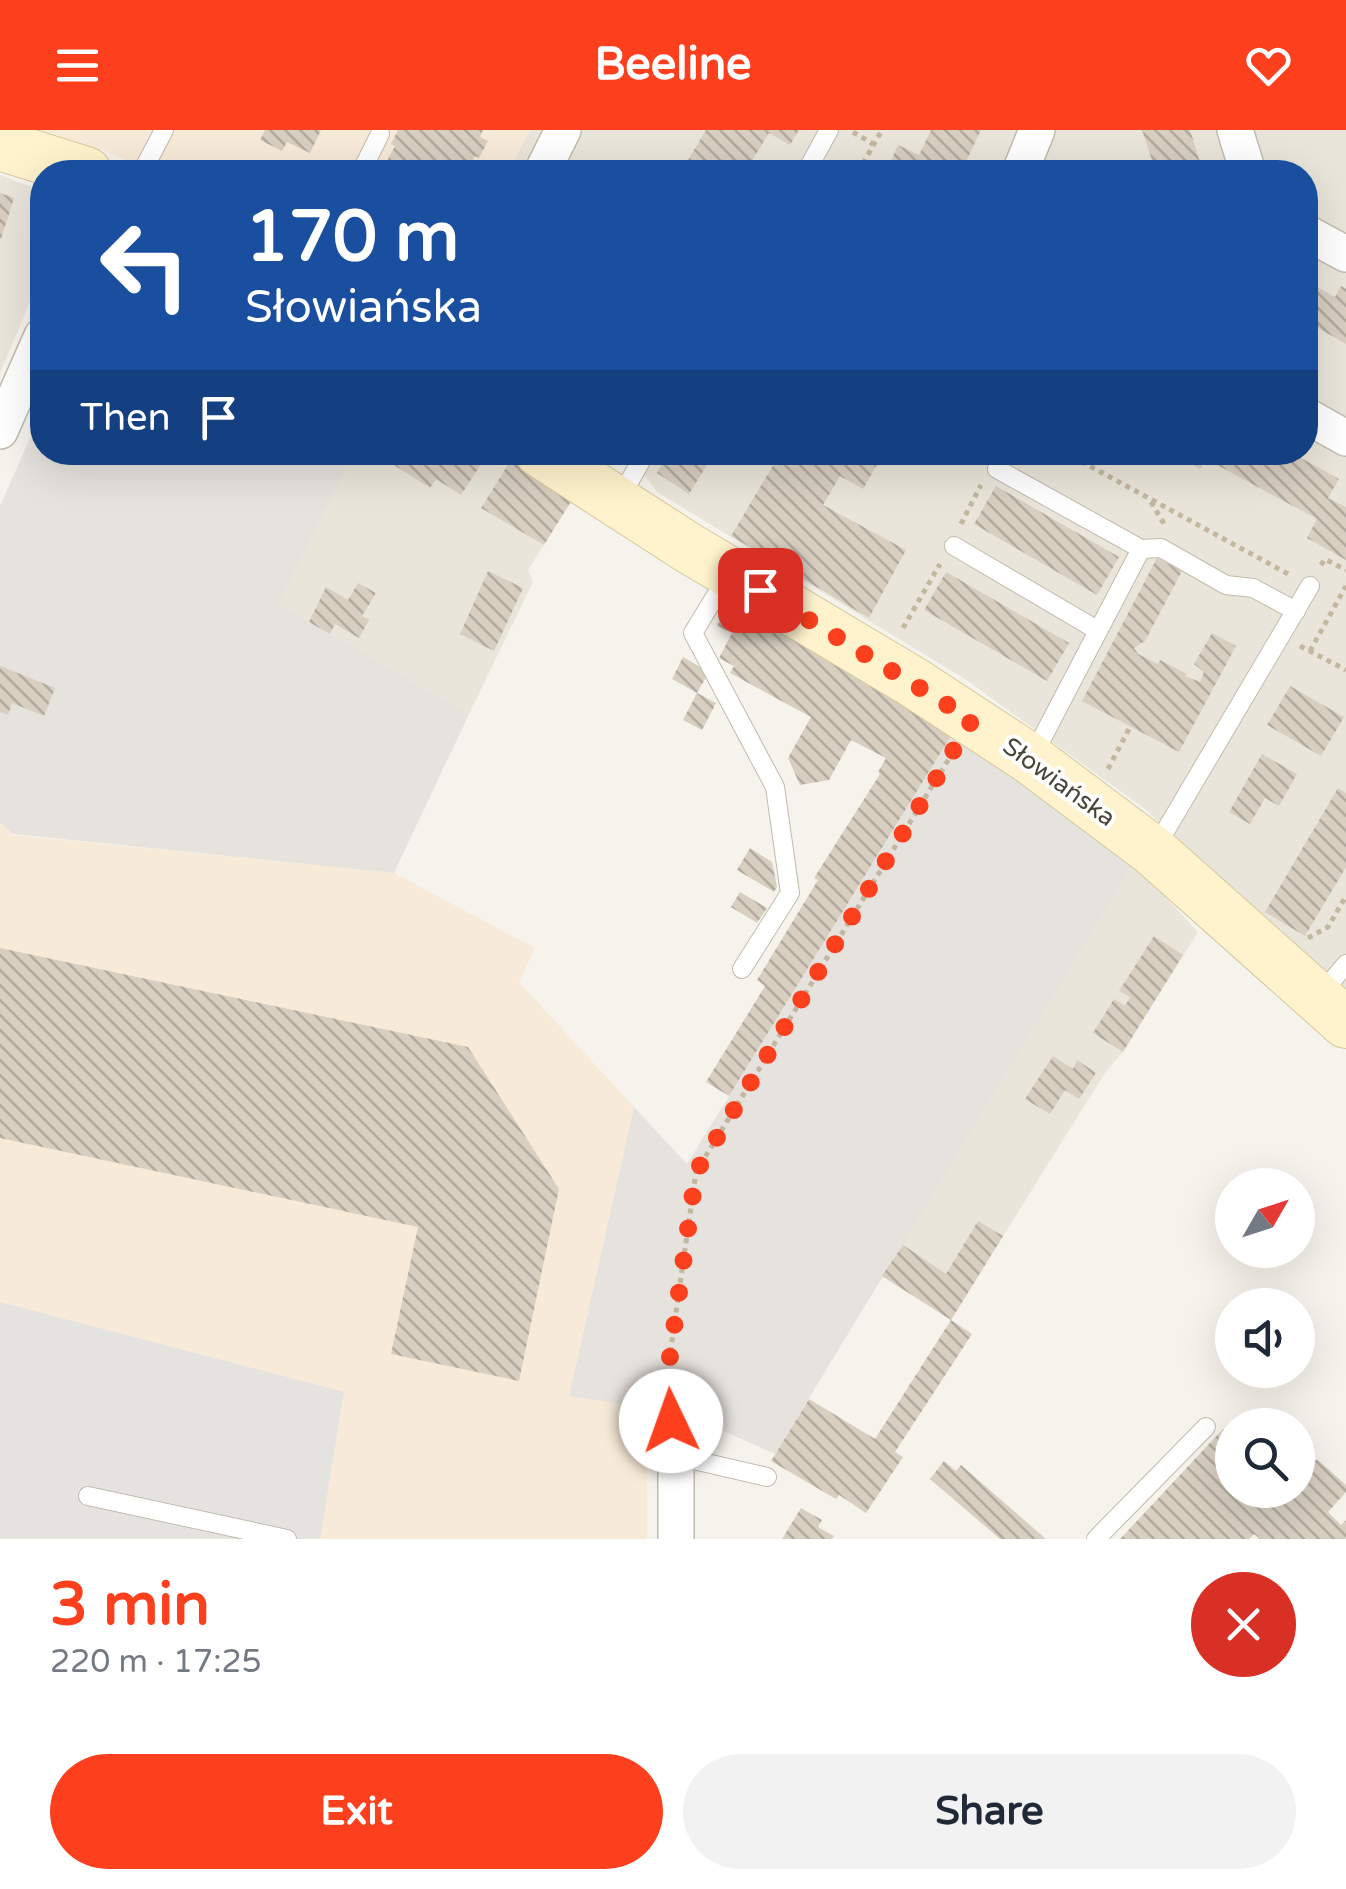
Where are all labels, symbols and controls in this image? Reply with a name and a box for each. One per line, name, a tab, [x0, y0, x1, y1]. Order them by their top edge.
icon: menu	[50, 38, 105, 93]
text: Beeline	[594, 38, 752, 92]
icon: heart	[1241, 38, 1296, 93]
text: 170 m	[245, 196, 459, 280]
icon: left	[80, 200, 210, 330]
text: Słowiańska	[245, 281, 482, 335]
icon: arrive	[191, 390, 246, 445]
text: Then	[80, 395, 171, 441]
pin	[718, 548, 803, 633]
icon: arrive	[733, 563, 788, 618]
street label: Słowiańska	[997, 731, 1121, 833]
north arrow	[1215, 1168, 1315, 1268]
map controls	[1215, 1168, 1315, 1508]
button: sound	[1215, 1288, 1315, 1388]
position arrow	[619, 1369, 723, 1473]
button: search	[1215, 1408, 1315, 1508]
text: 3 min	[50, 1569, 210, 1641]
button: close	[1191, 1572, 1296, 1677]
text: 220 m · 17:25	[50, 1643, 262, 1681]
button: Exit	[50, 1754, 663, 1869]
button: Share	[683, 1754, 1296, 1869]

